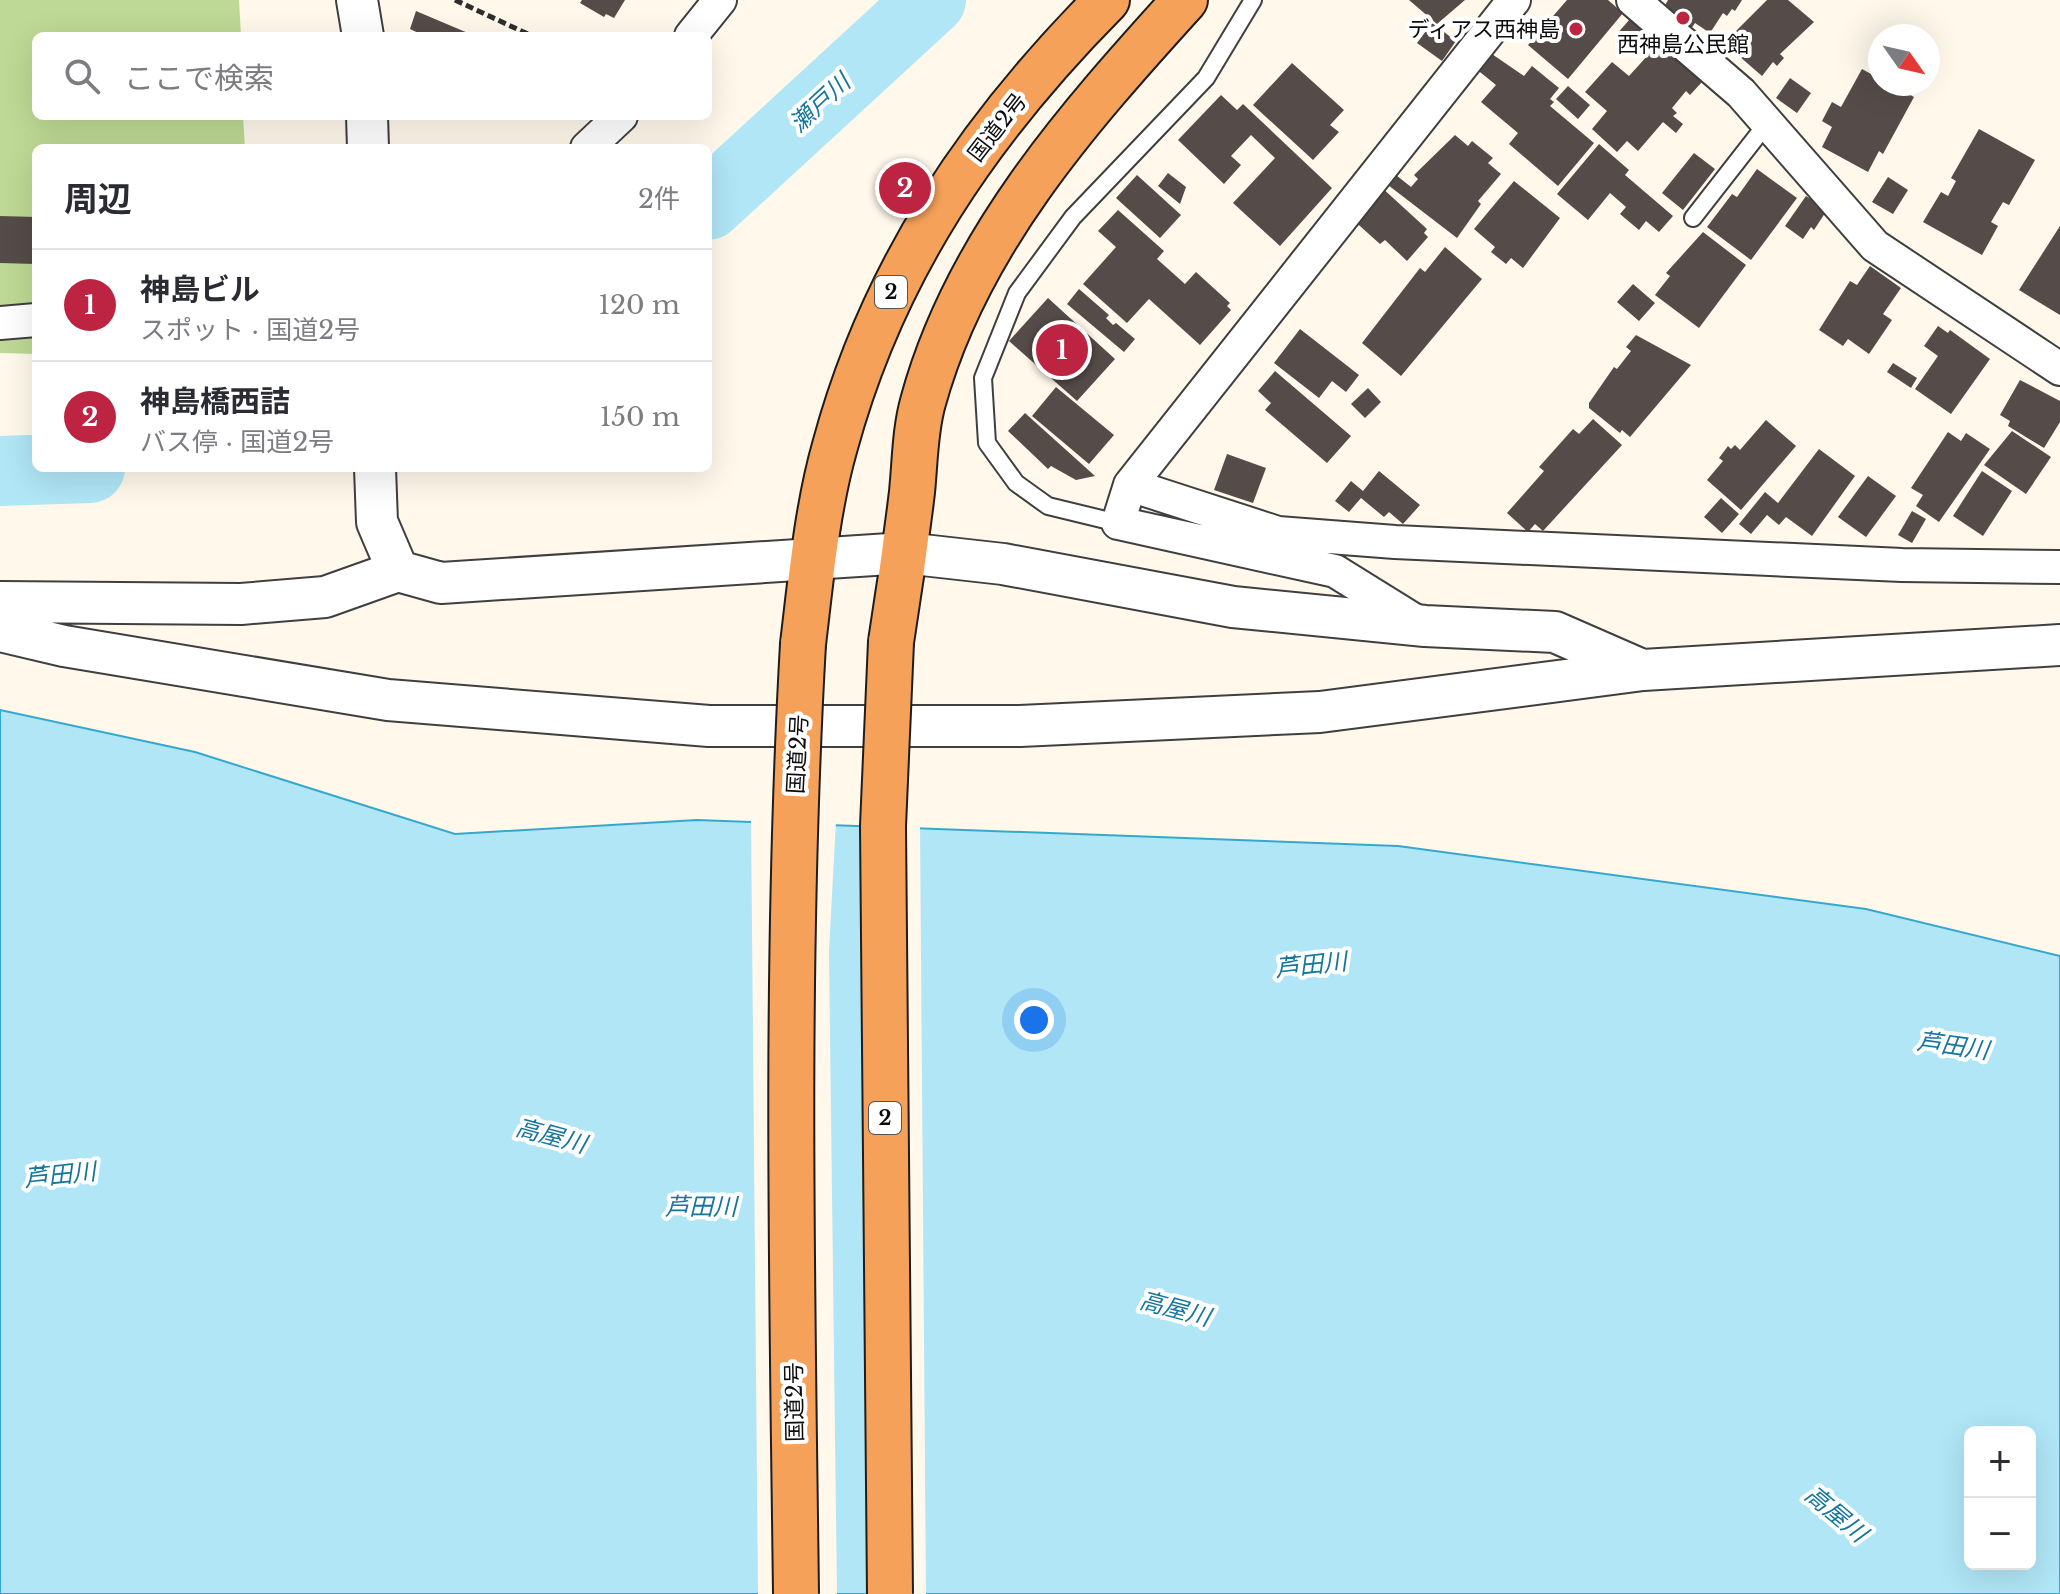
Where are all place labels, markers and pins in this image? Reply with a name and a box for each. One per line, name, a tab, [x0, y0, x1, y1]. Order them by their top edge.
marker: 西神島公民館	[1674, 9, 1692, 27]
place label: ディアス西神島	[1408, 16, 1560, 43]
marker: ディアス西神島	[1567, 20, 1585, 38]
place label: 西神島公民館	[1617, 31, 1749, 58]
pin: 2	[879, 158, 931, 218]
pin: 1	[1036, 320, 1088, 380]

